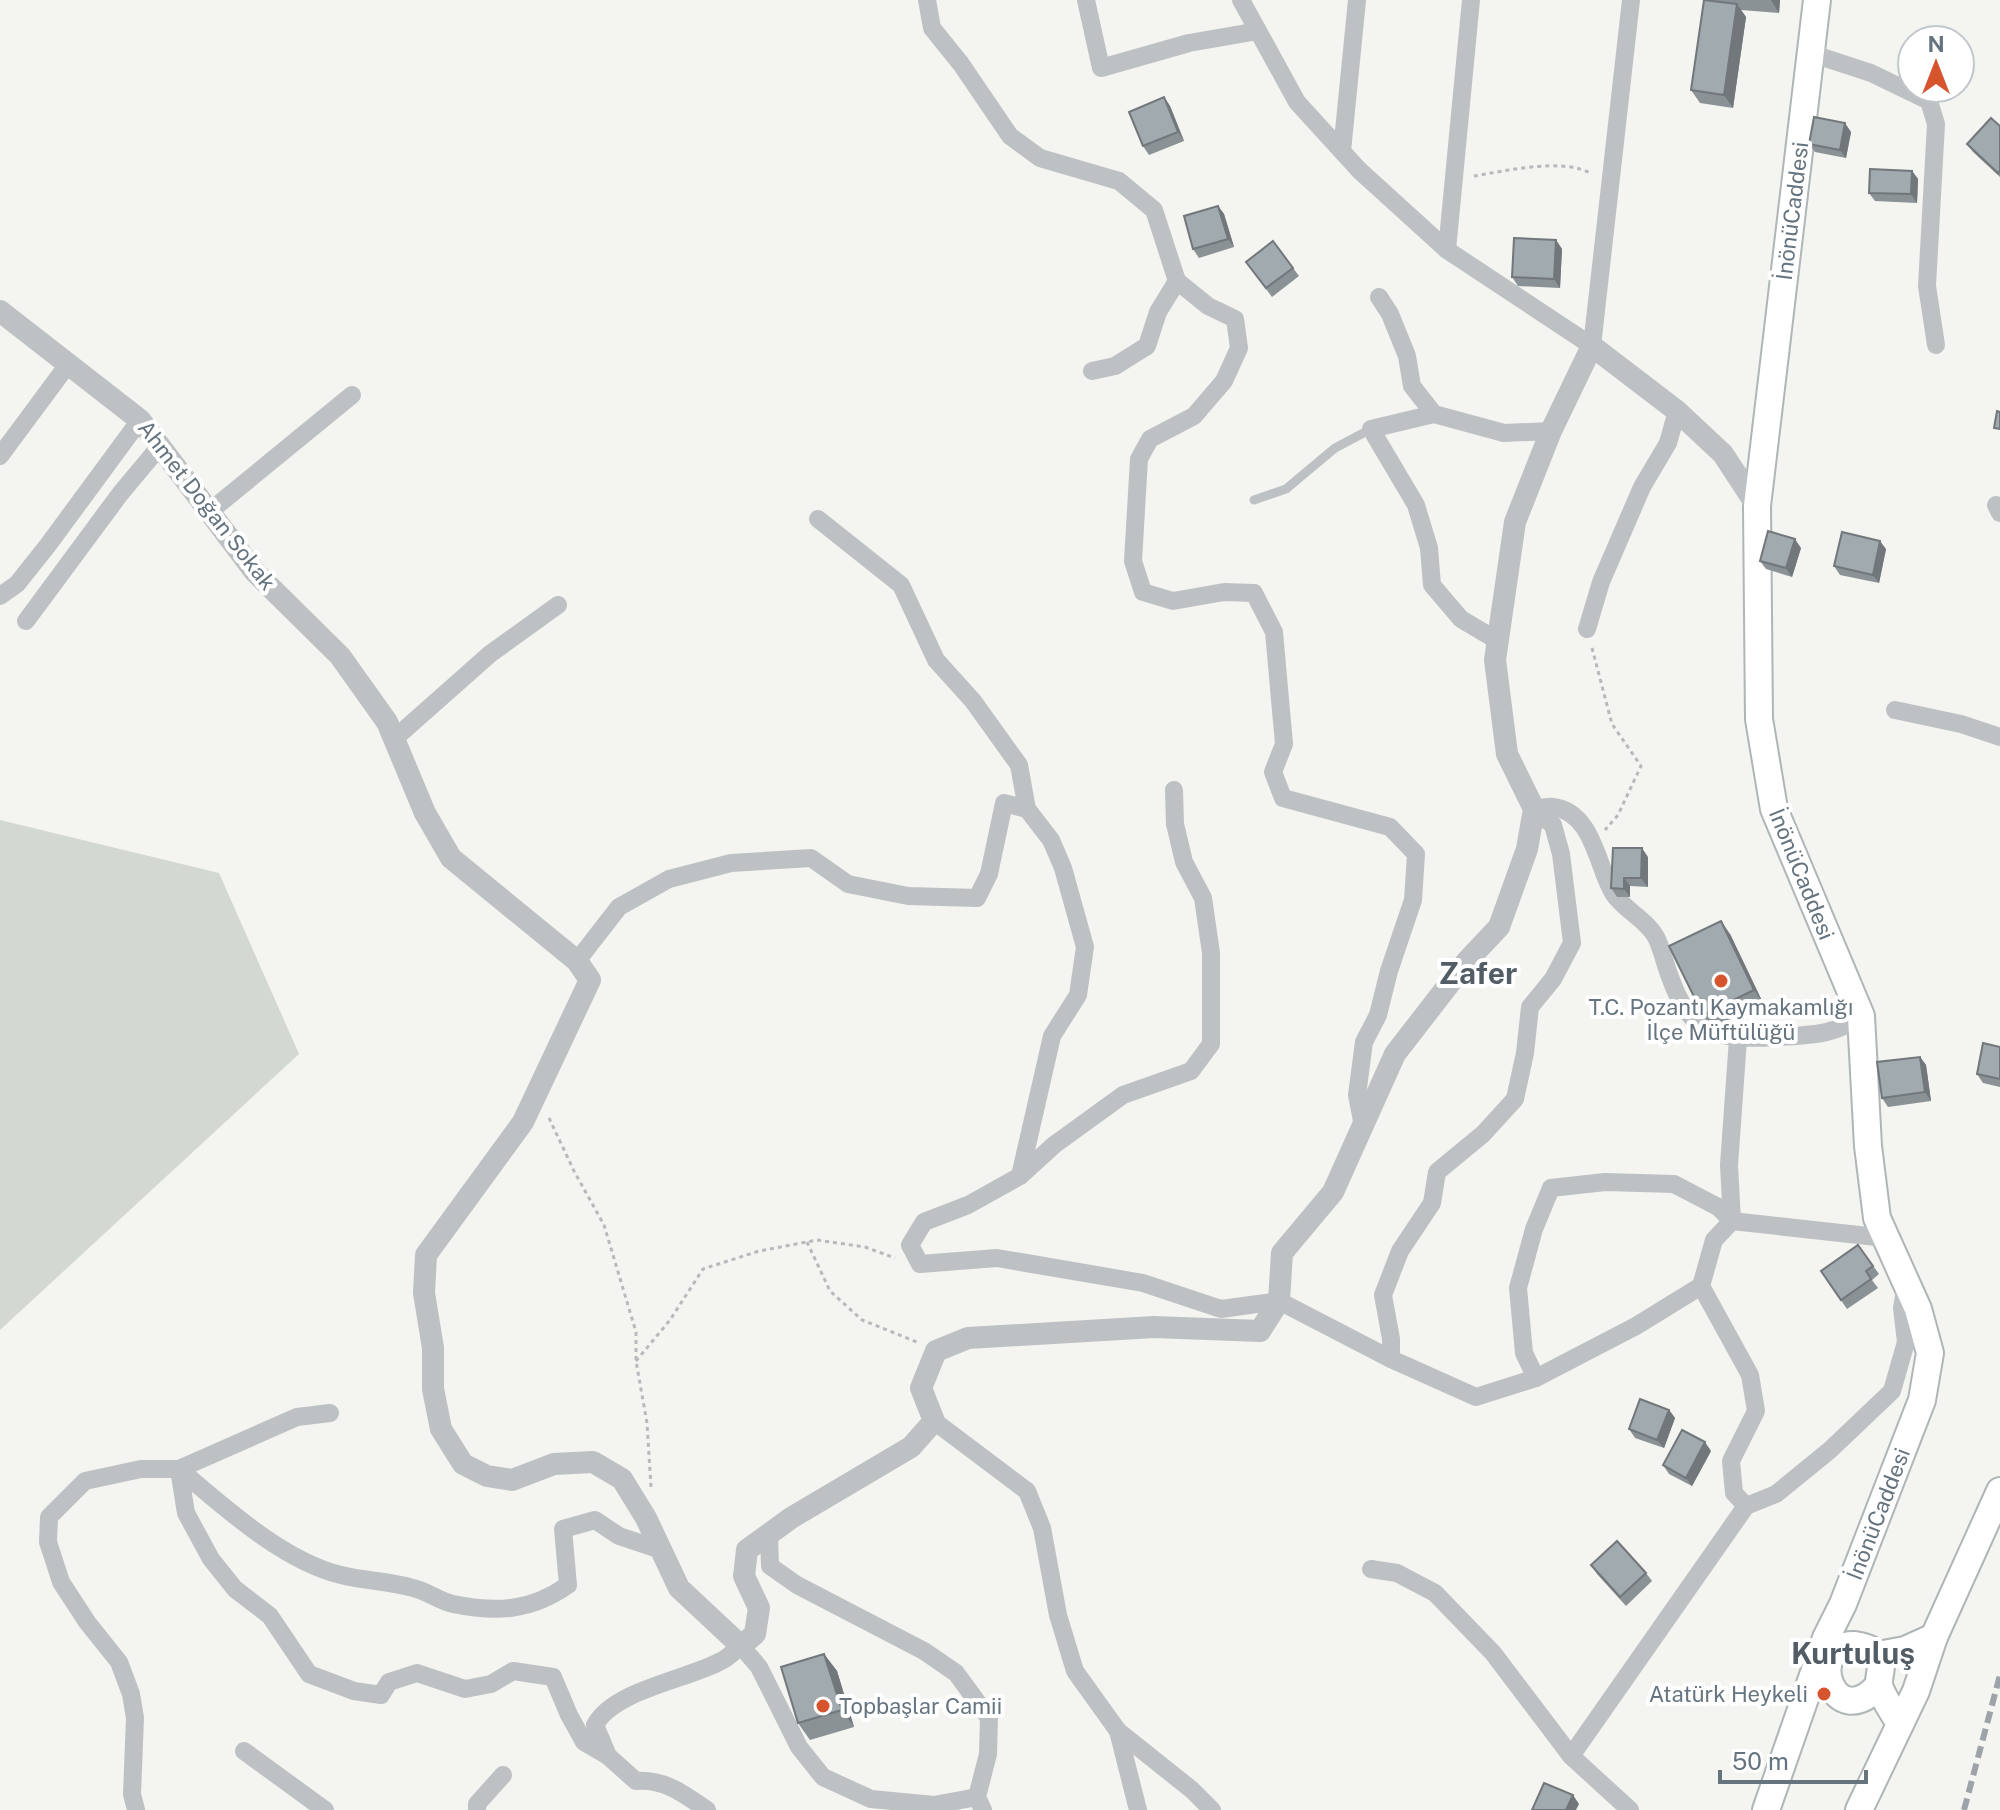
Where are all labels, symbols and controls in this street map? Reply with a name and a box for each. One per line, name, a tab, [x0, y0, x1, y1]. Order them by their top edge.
north arrow	[1896, 24, 1976, 104]
text: N	[1927, 31, 1945, 57]
street label: İnönüCaddesi	[1770, 140, 1813, 282]
street label: Ahmet Doğan Sokak	[133, 415, 281, 595]
street label: İnönüCaddesi	[1764, 804, 1841, 943]
district label: Zafer	[1439, 955, 1517, 991]
marker: T.C. Pozantı Kaymakamlığı İlçe Müftülüğü	[1712, 972, 1730, 990]
place label: T.C. Pozantı Kaymakamlığı İlçe Müftülüğü	[1589, 994, 1853, 1045]
street label: İnönüCaddesi	[1840, 1444, 1915, 1584]
district label: Kurtuluş	[1791, 1635, 1915, 1671]
place label: Atatürk Heykeli	[1649, 1681, 1808, 1707]
marker: Atatürk Heykeli	[1815, 1685, 1833, 1703]
place label: Topbaşlar Camii	[839, 1693, 1002, 1719]
marker: Topbaşlar Camii	[814, 1697, 832, 1715]
scale bar	[1720, 1734, 1866, 1784]
text: 50 m	[1732, 1747, 1789, 1775]

